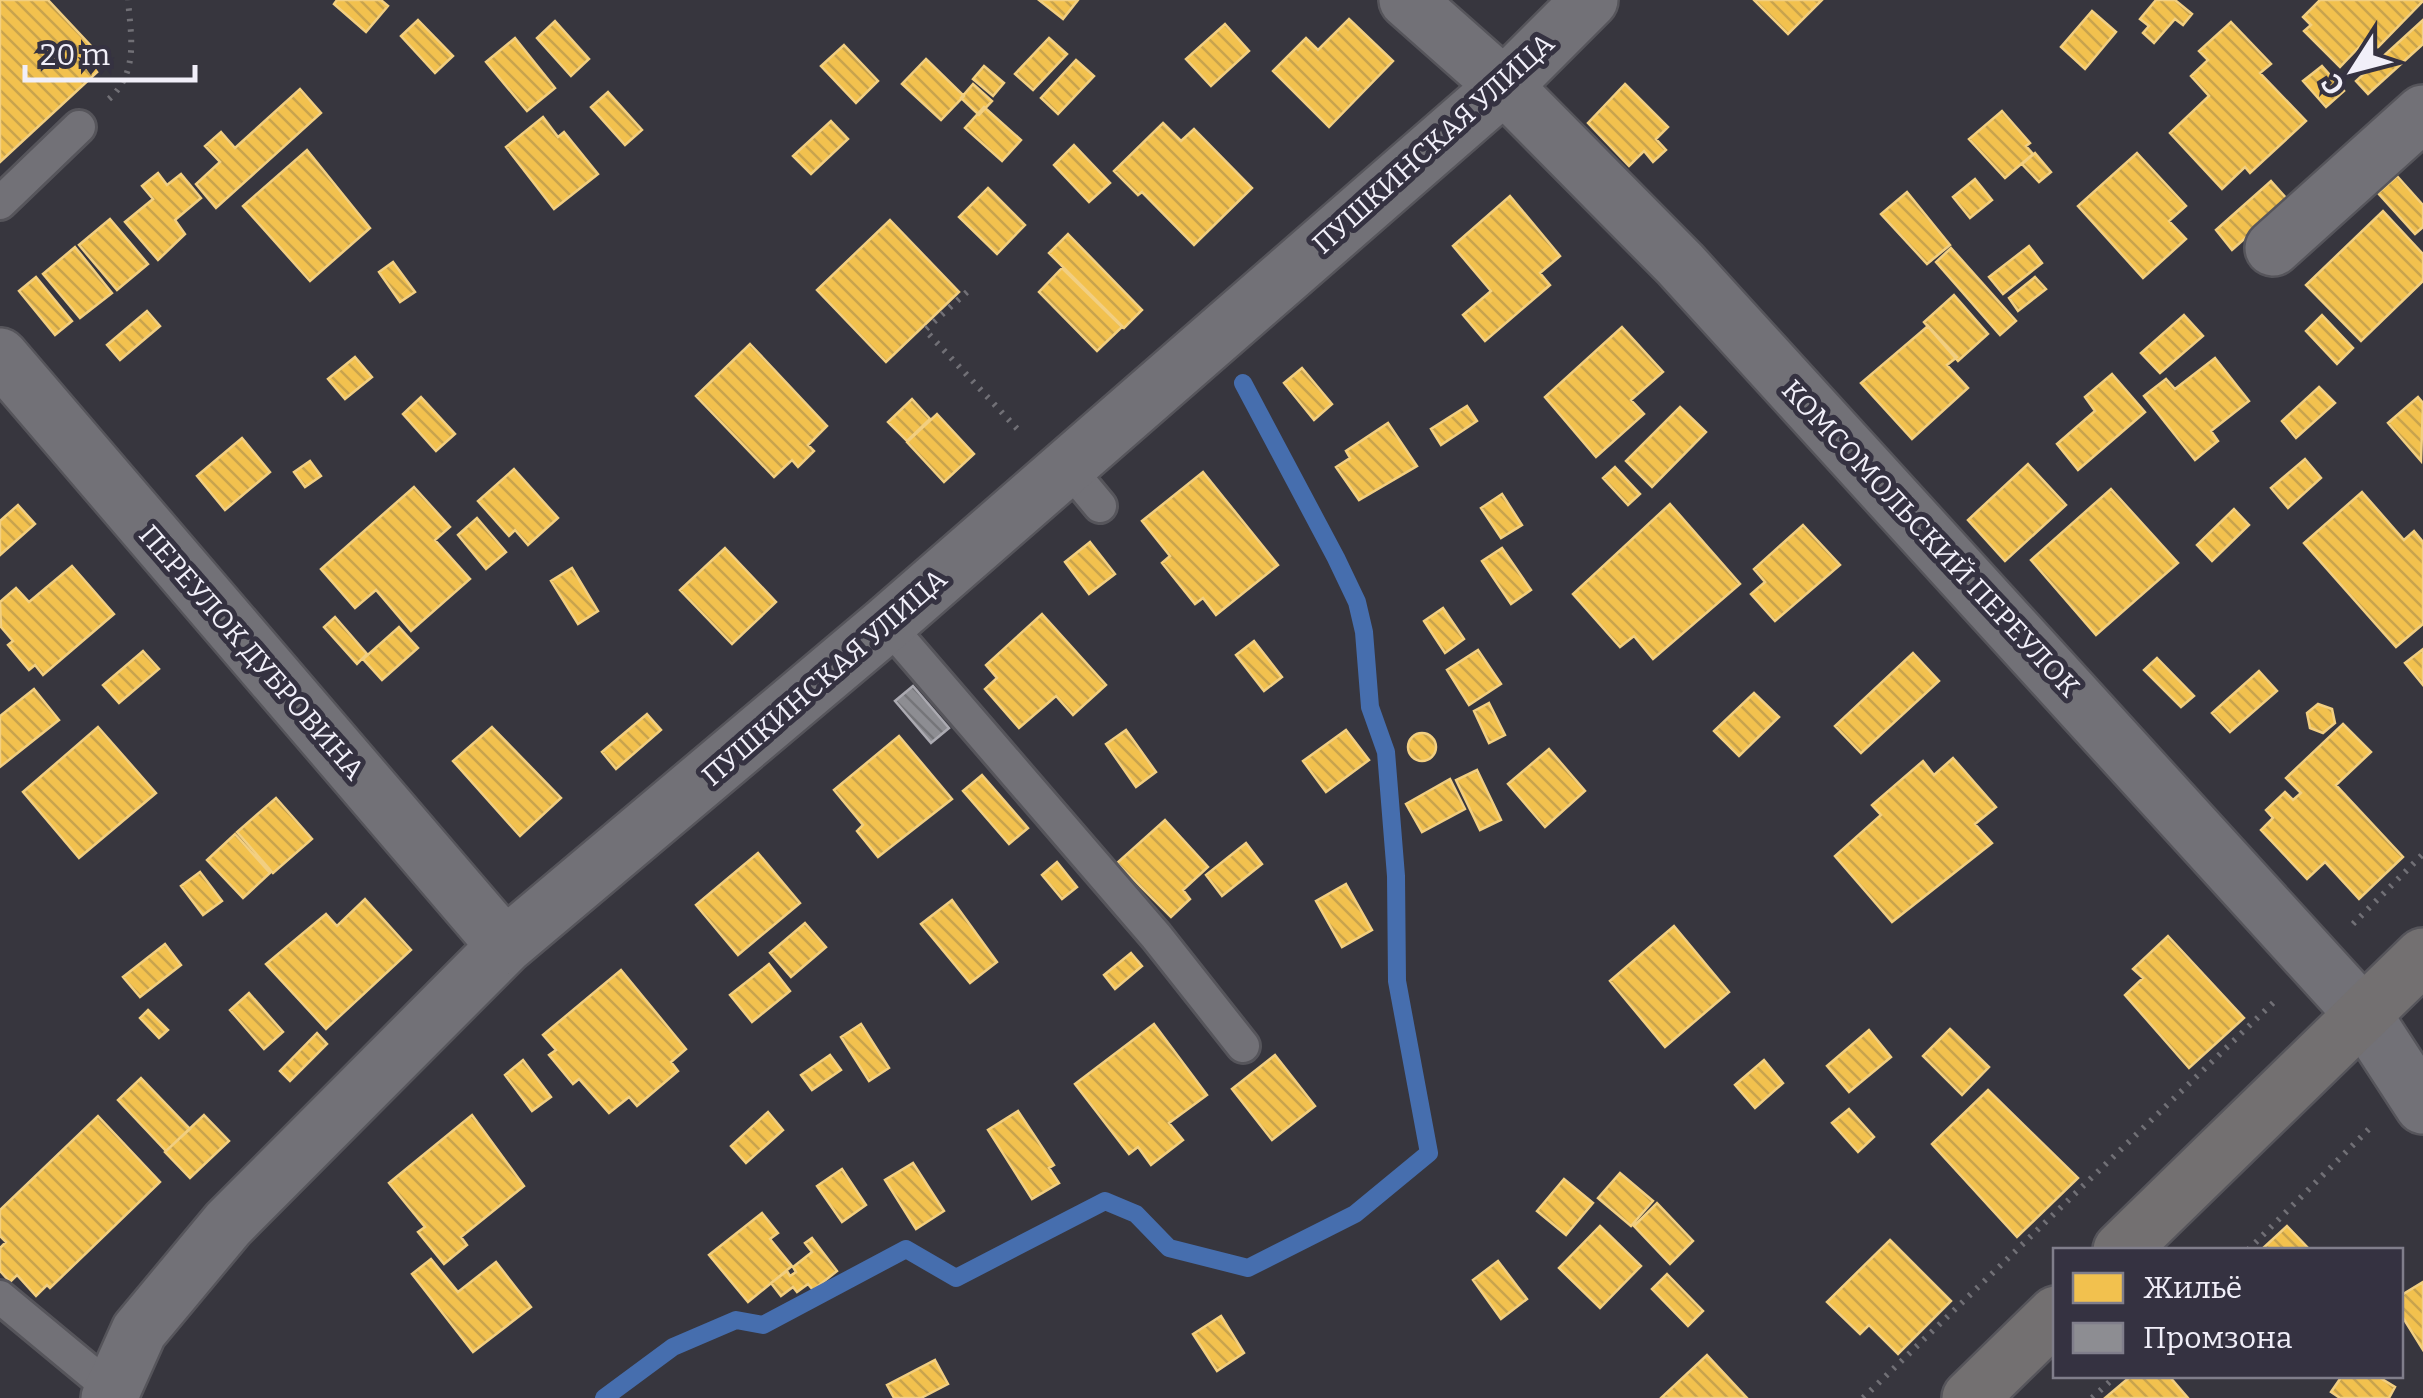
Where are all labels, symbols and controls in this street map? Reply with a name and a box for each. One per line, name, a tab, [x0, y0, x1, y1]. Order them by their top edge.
scale bar	[25, 20, 195, 82]
north arrow	[2303, 20, 2403, 120]
street label: ПУШКИНСКАЯ УЛИЦА	[1306, 26, 1561, 260]
text: 20 m	[40, 37, 111, 73]
text: С	[2315, 68, 2352, 101]
street label: КОМСОМОЛЬСКИЙ ПЕРЕУЛОК	[1775, 373, 2086, 704]
street label: ПЕРЕУЛОК ДУБРОВИНА	[132, 518, 371, 786]
street label: ПУШКИНСКАЯ УЛИЦА	[695, 562, 953, 793]
legend	[2053, 1248, 2403, 1378]
text: Жильё	[2143, 1270, 2242, 1306]
text: Промзона	[2143, 1320, 2292, 1356]

